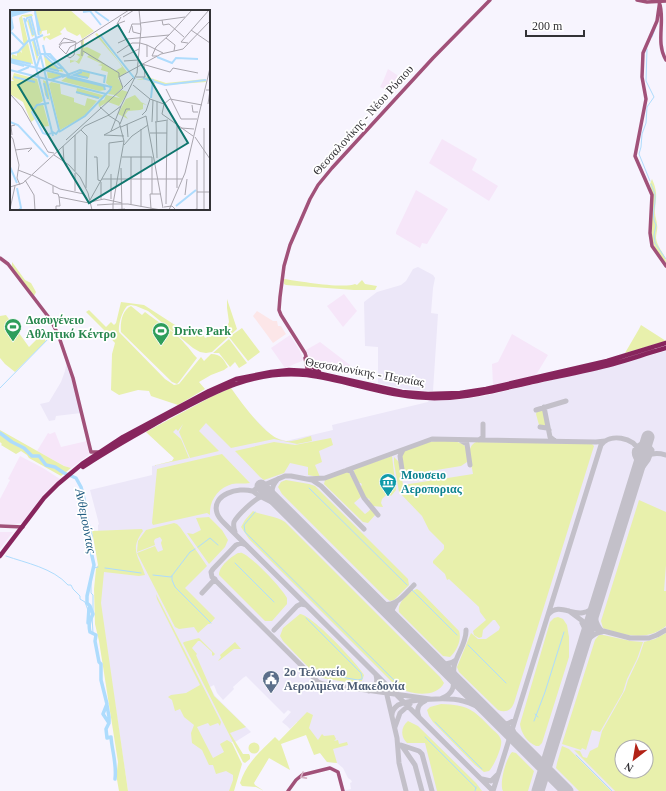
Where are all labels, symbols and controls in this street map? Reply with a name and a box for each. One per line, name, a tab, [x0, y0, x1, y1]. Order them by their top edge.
inset map	[10, 10, 210, 210]
scale bar	[526, 12, 584, 38]
text: 200 m	[532, 19, 563, 33]
street label: Θεσσαλονίκης - Νέου Ρύσιου	[310, 62, 416, 178]
place label: Δασυγένειο Αθλητικό Κέντρο	[26, 313, 116, 341]
sports icon: Δασυγένειο Αθλητικό Κέντρο	[3, 317, 23, 342]
sports icon: Drive Park	[151, 321, 171, 346]
place label: Drive Park	[174, 324, 231, 338]
street label: Θεσσαλονίκης - Περαίας	[304, 355, 426, 389]
place label: Μουσειο Αεροποριας	[401, 468, 463, 496]
museum icon: Μουσειο Αεροποριας	[378, 472, 398, 497]
water label: Ανθεμούντας	[72, 486, 100, 556]
place label: 2ο Τελωνείο Αερολιμένα Μακεδονία	[284, 665, 405, 693]
public building icon: 2ο Τελωνείο Αερολιμένα Μακεδονία	[261, 669, 281, 694]
north arrow	[614, 739, 654, 779]
text: N	[622, 760, 635, 775]
one-way arrow	[300, 771, 307, 779]

